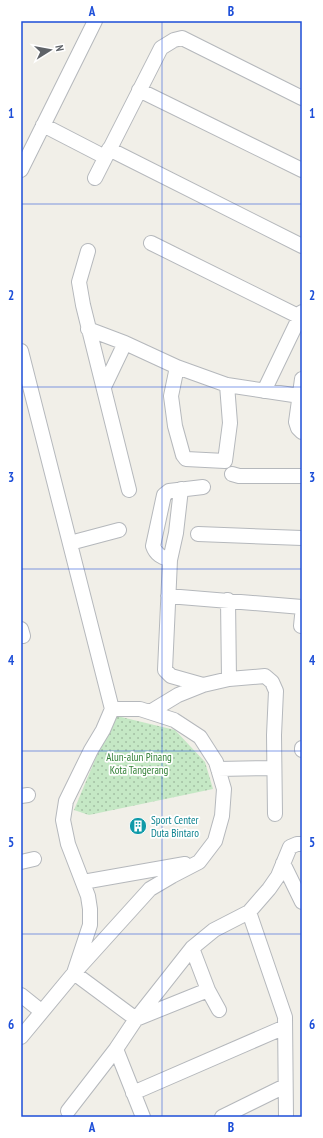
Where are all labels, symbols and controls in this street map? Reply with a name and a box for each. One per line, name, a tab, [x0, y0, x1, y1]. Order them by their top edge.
text: A	[88, 3, 96, 20]
text: B	[228, 3, 234, 20]
north arrow	[30, 30, 70, 70]
text: N	[52, 44, 67, 52]
text: 1	[8, 105, 14, 122]
text: 1	[309, 105, 315, 122]
text: 2	[8, 287, 14, 304]
text: 2	[309, 287, 315, 304]
text: 3	[8, 469, 14, 486]
text: 3	[309, 469, 315, 486]
text: 4	[8, 652, 15, 669]
text: 4	[309, 652, 316, 669]
park label: Alun-alun Pinang Kota Tangerang	[106, 750, 172, 777]
place label: Sport Center Duta Bintaro	[151, 813, 199, 840]
building icon: Sport Center Duta Bintaro	[128, 816, 148, 836]
text: 5	[8, 834, 14, 851]
text: 5	[309, 834, 315, 851]
text: 6	[8, 1016, 14, 1033]
text: 6	[309, 1016, 315, 1033]
text: A	[88, 1119, 96, 1136]
text: B	[228, 1119, 234, 1136]

